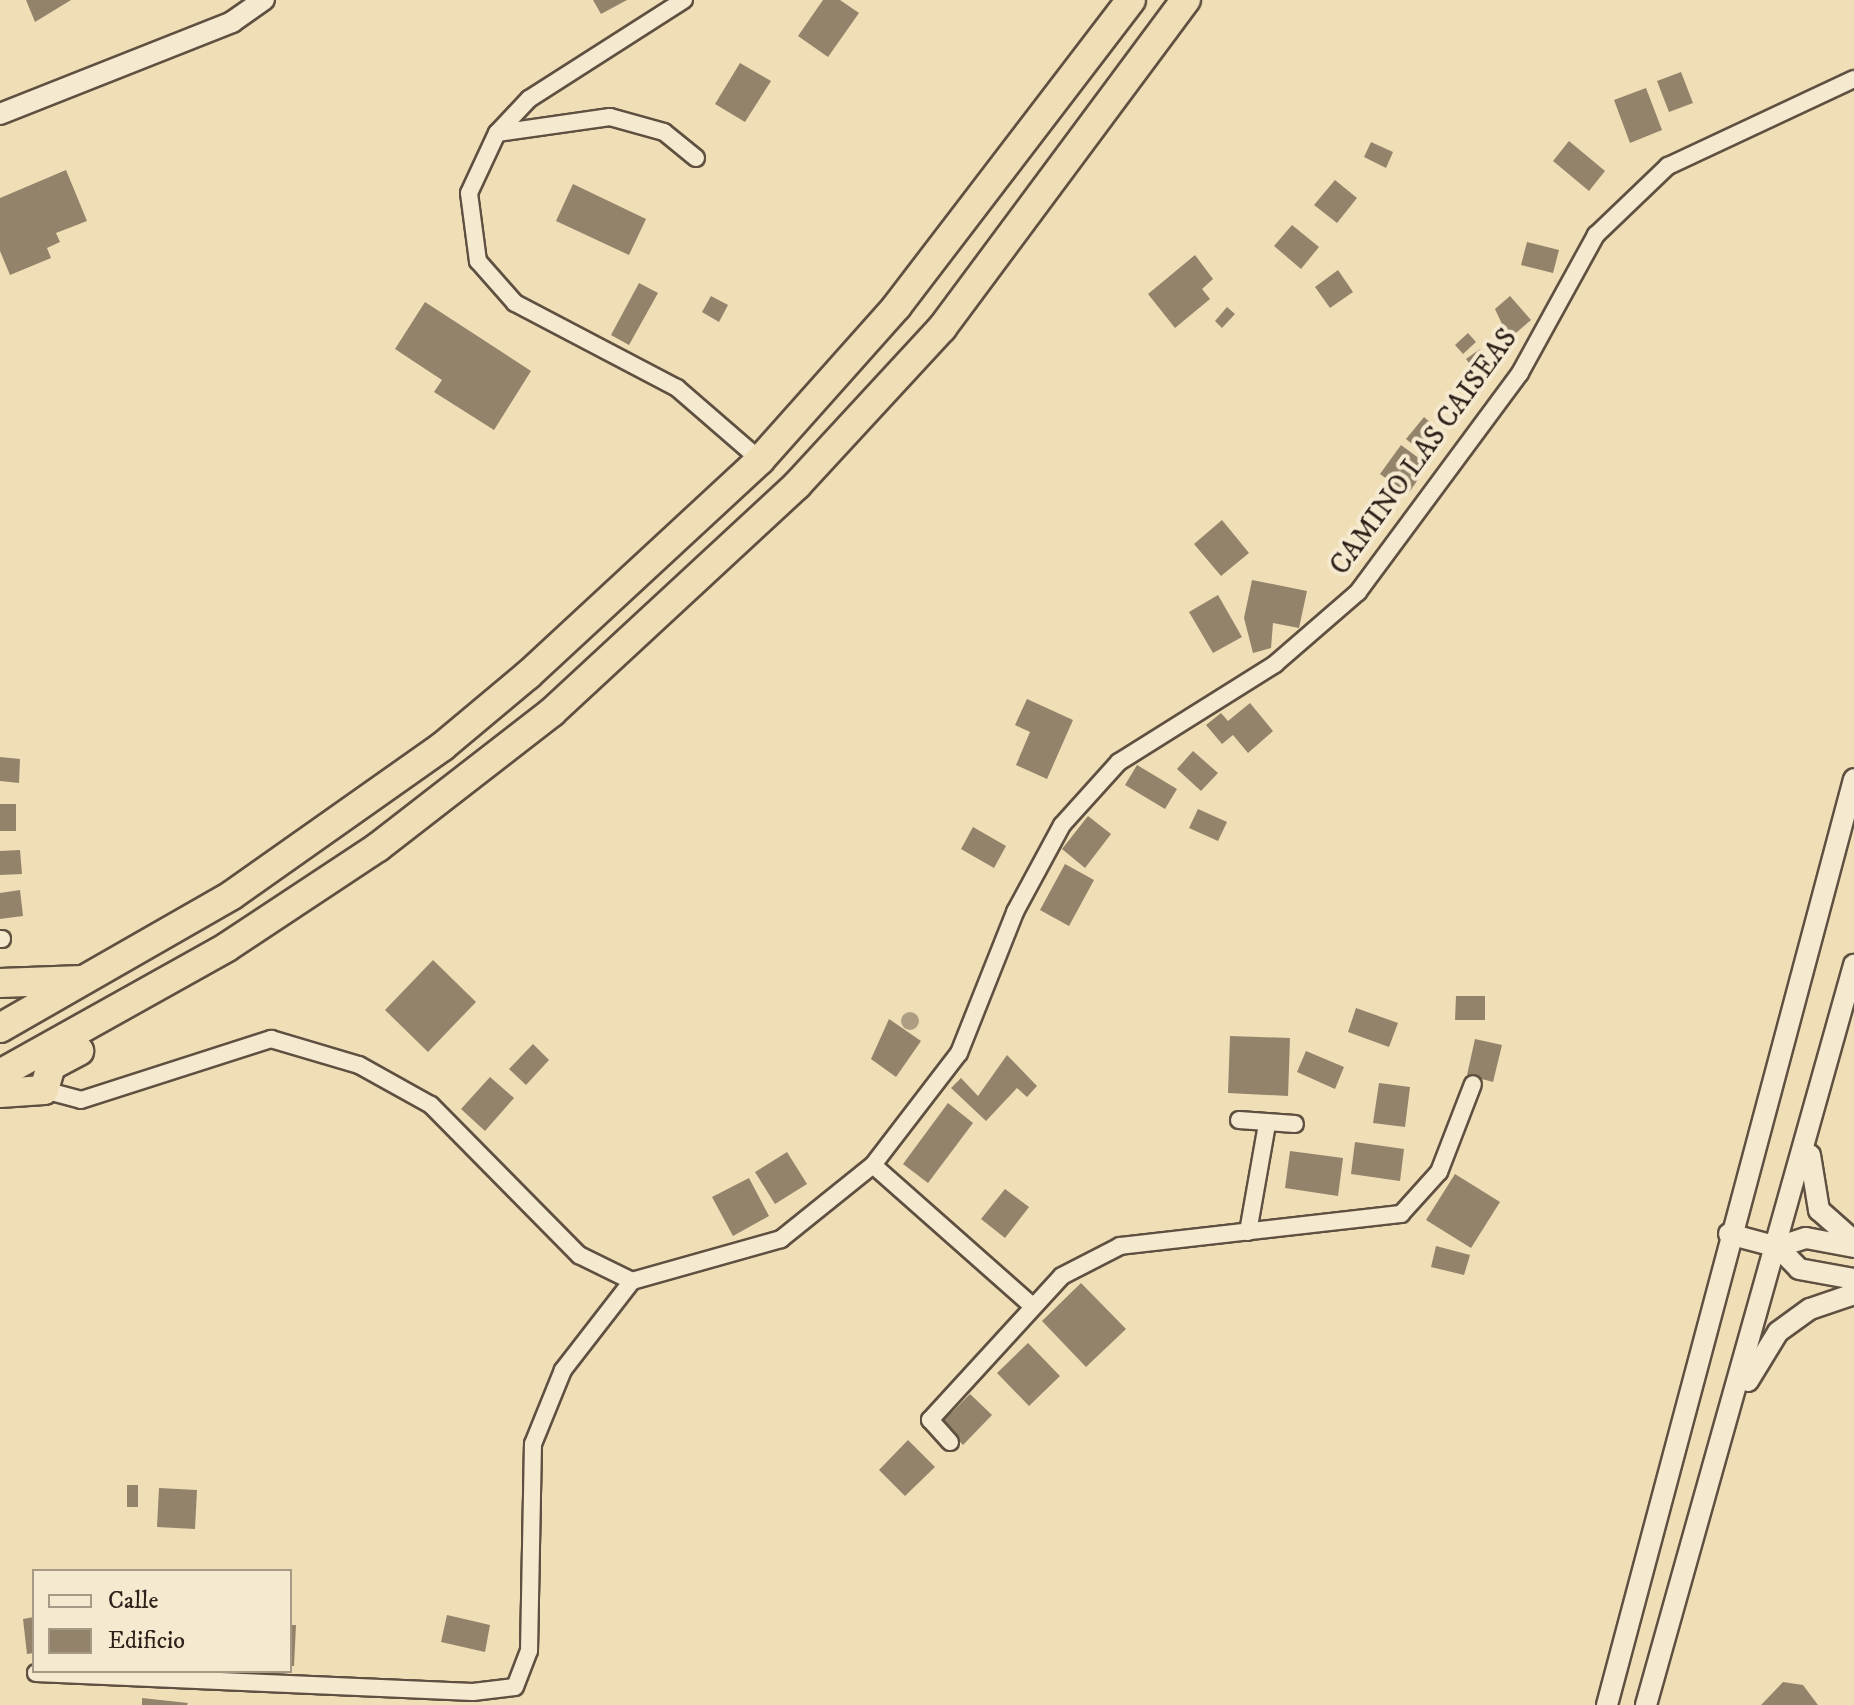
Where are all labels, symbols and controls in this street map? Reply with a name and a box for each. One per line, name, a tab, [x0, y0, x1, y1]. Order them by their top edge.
street label: CAMINO LAS CAISEAS	[1323, 322, 1525, 582]
legend	[32, 1569, 292, 1673]
text: Calle	[108, 1586, 158, 1616]
text: Edificio	[108, 1626, 185, 1656]

